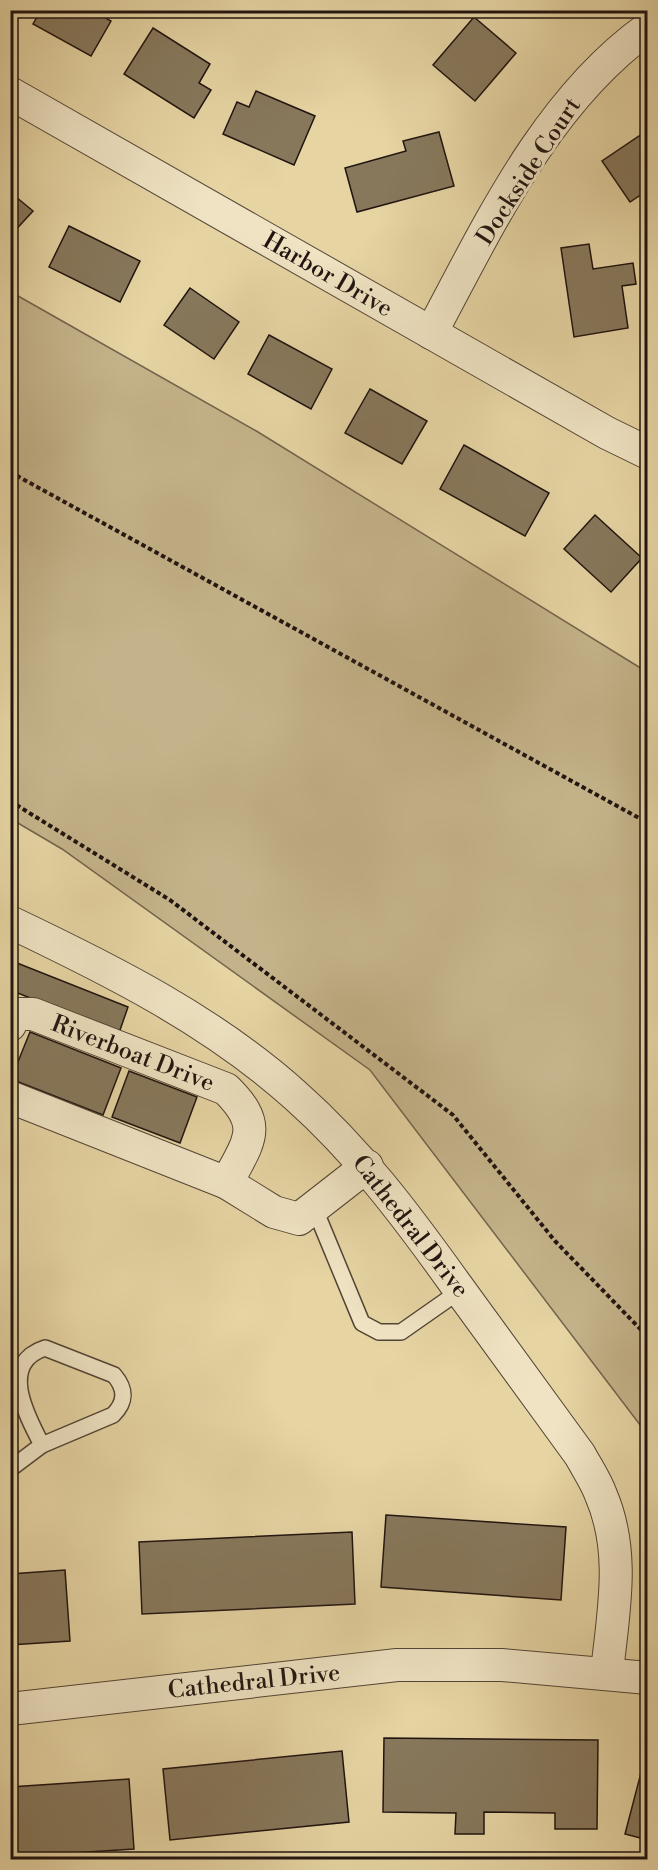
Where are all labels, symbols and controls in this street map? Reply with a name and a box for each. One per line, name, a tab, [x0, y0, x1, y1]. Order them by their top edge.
street label: Dockside Court	[470, 92, 588, 251]
street label: Harbor Drive	[257, 226, 398, 324]
street label: Riverboat Drive	[47, 1009, 218, 1099]
street label: Cathedral Drive	[345, 1149, 475, 1304]
street label: Cathedral Drive	[166, 1658, 342, 1706]

